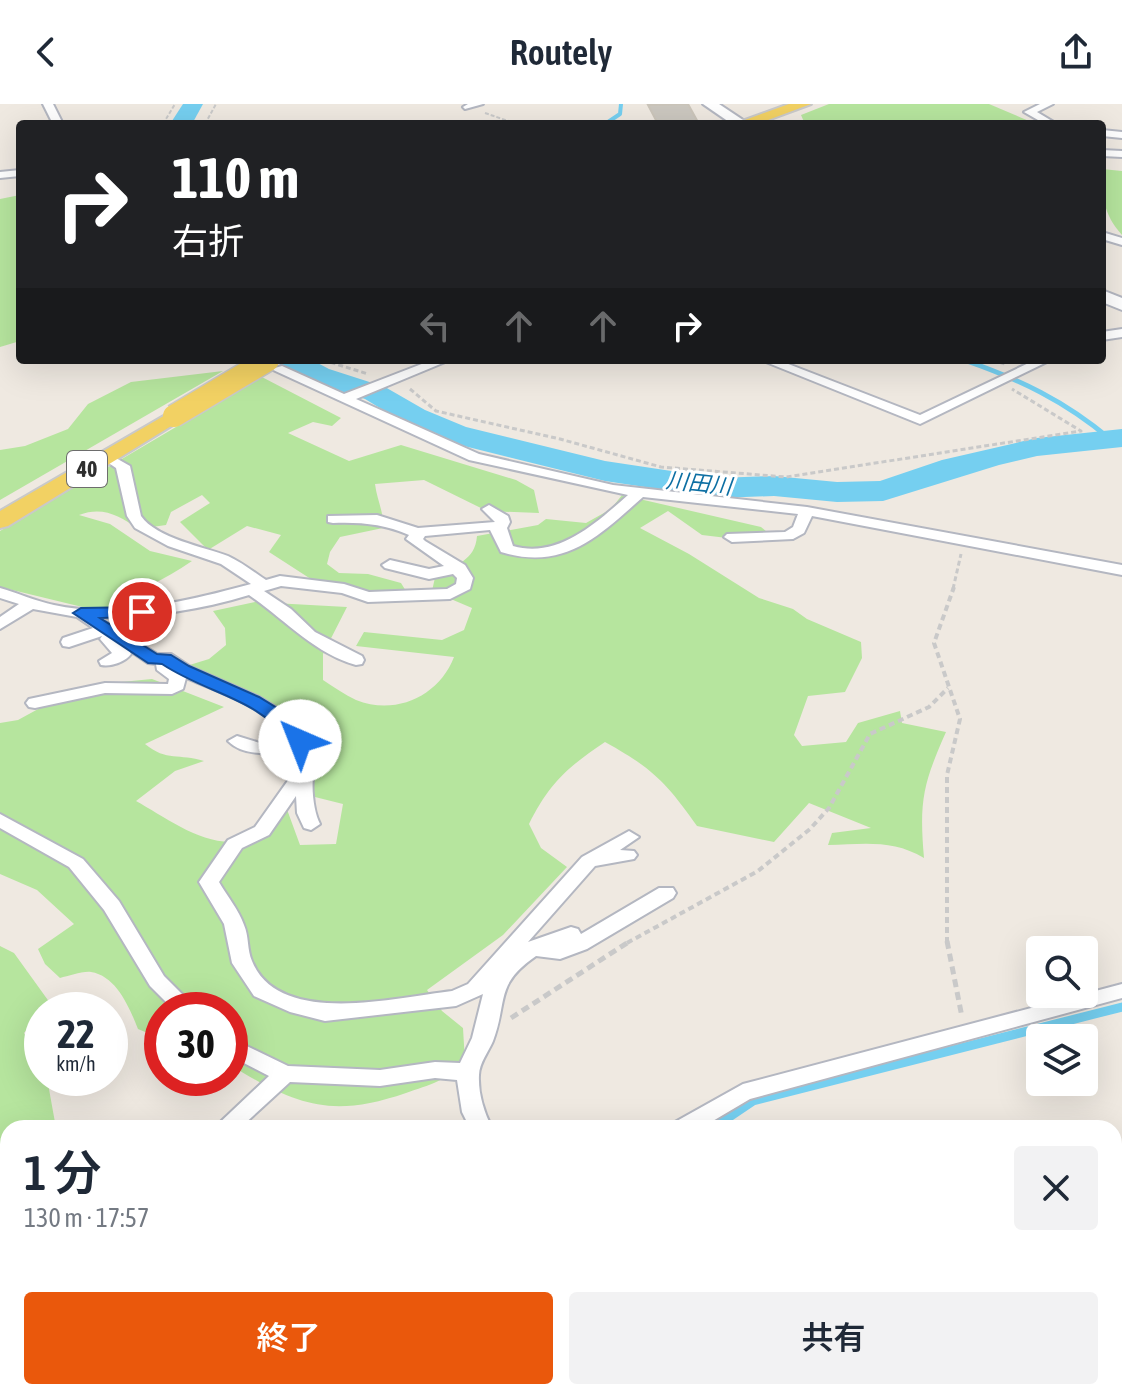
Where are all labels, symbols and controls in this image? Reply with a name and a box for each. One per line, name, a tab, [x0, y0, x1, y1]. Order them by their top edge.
icon: back	[24, 30, 68, 74]
icon: share	[1054, 30, 1098, 74]
text: Routely	[510, 31, 612, 73]
text: 110 m	[172, 146, 299, 210]
icon: right	[40, 152, 144, 256]
text: 右折	[172, 220, 244, 262]
icon: left	[413, 304, 457, 348]
icon: ahead	[497, 304, 541, 348]
icon: ahead	[581, 304, 625, 348]
icon: right	[665, 304, 709, 348]
road number: 40	[67, 451, 107, 487]
water label: 川田川	[665, 467, 735, 500]
pin	[108, 578, 176, 646]
icon: arrive	[120, 590, 164, 634]
position arrow	[258, 699, 342, 783]
map controls	[1026, 936, 1098, 1096]
button: search	[1026, 936, 1098, 1008]
speed limit sign: 30	[144, 992, 248, 1096]
text: 22	[57, 1011, 95, 1056]
button: layers	[1026, 1024, 1098, 1096]
text: km/h	[56, 1052, 96, 1075]
text: 1 分	[24, 1145, 101, 1200]
button: close	[1014, 1146, 1098, 1230]
text: 130 m · 17:57	[24, 1203, 149, 1233]
button: 終了	[24, 1292, 553, 1384]
button: 共有	[569, 1292, 1098, 1384]

